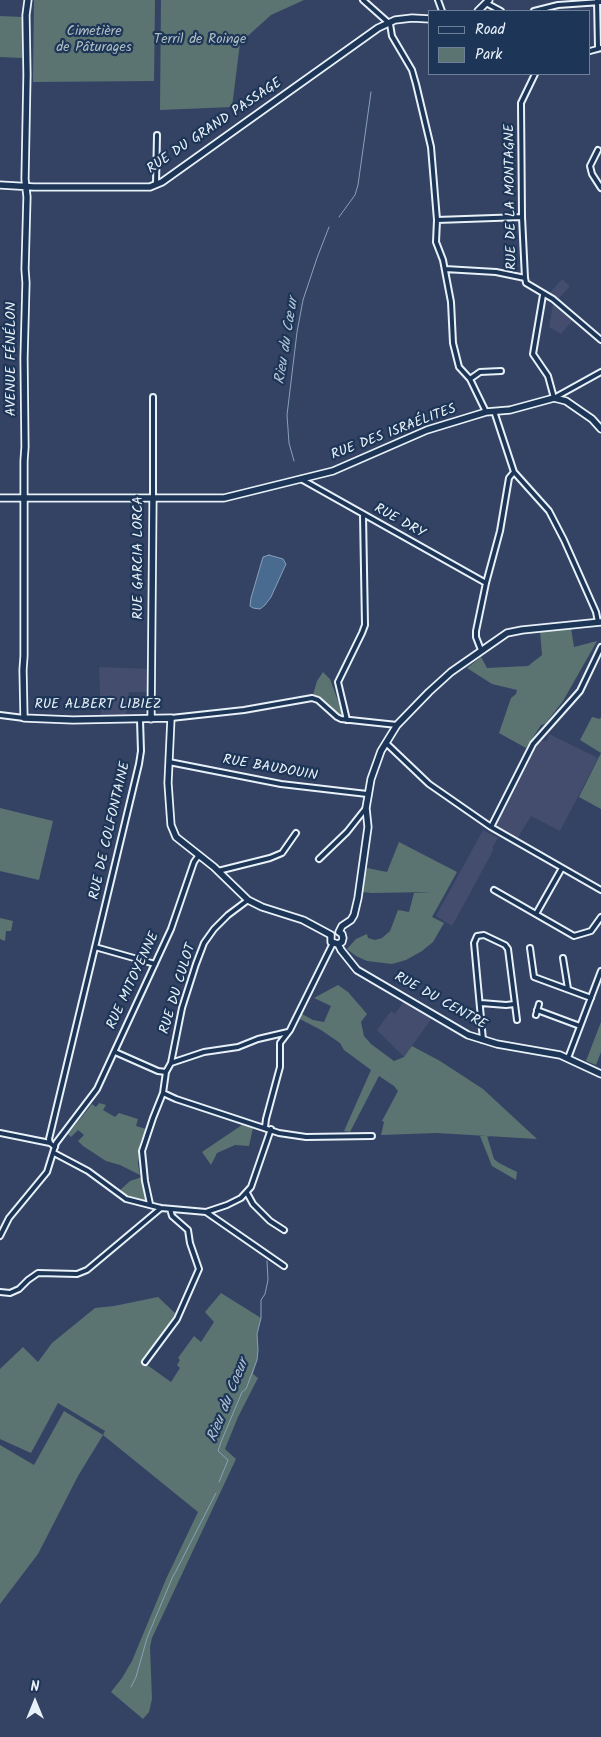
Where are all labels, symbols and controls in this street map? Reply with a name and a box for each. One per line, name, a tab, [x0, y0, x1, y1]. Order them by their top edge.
legend	[428, 10, 591, 75]
text: Road	[475, 18, 505, 42]
park label: Cimetière de Pâturages	[56, 25, 132, 58]
park label: Terril de Roinge	[154, 33, 246, 49]
text: Park	[475, 43, 502, 67]
street label: RUE DU GRAND PASSAGE	[144, 76, 286, 178]
street label: RUE DE LA MONTAGNE	[502, 124, 522, 270]
water label: Rieu du Cœur	[272, 296, 304, 386]
street label: AVENUE FÉNÉLON	[5, 302, 21, 416]
street label: RUE DES ISRAÉLITES	[329, 401, 459, 465]
street label: RUE GARCIA LORCA	[132, 496, 148, 620]
street label: RUE DRY	[371, 501, 427, 543]
street label: RUE ALBERT LIBIEZ	[34, 698, 162, 714]
street label: RUE BAUDOUIN	[221, 752, 319, 786]
street label: RUE DE COLFONTAINE	[87, 760, 135, 902]
street label: RUE MITOYENNE	[104, 930, 164, 1032]
street label: RUE DU CULOT	[157, 942, 201, 1036]
street label: RUE DU CENTRE	[391, 970, 489, 1034]
water label: Rieu du Coeur	[204, 1357, 254, 1445]
text: N	[31, 1676, 39, 1698]
north arrow	[10, 1677, 60, 1727]

